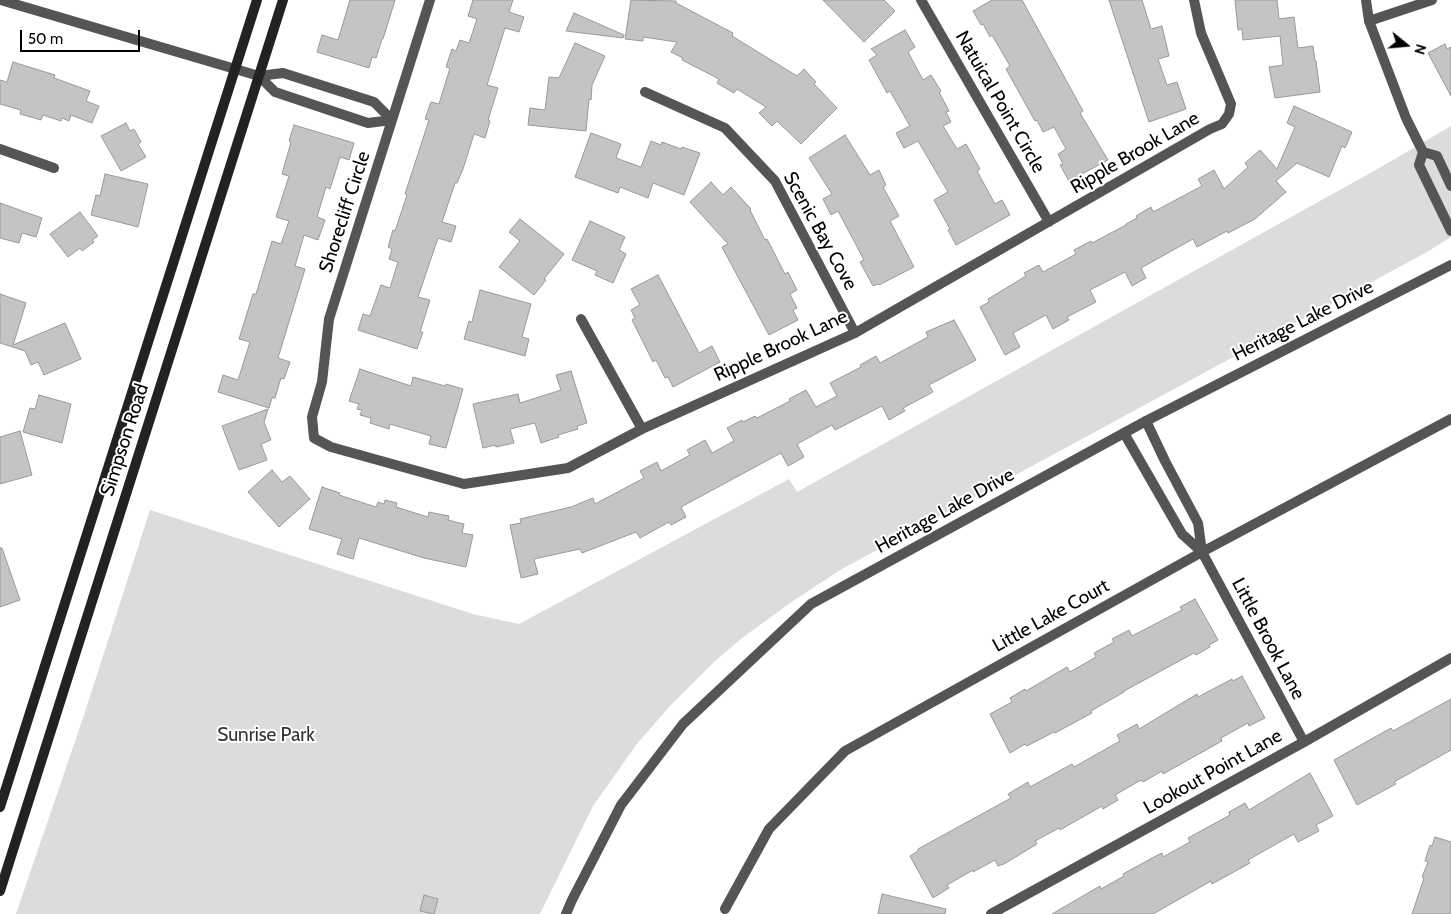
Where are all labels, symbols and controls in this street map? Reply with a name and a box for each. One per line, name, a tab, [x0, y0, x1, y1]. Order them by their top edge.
scale bar	[22, 20, 142, 52]
north arrow	[1381, 20, 1431, 70]
street label: Natuical Point Circle	[950, 27, 1050, 177]
text: 50 m	[28, 30, 63, 48]
text: N	[1410, 42, 1430, 57]
street label: Ripple Brook Lane	[1067, 107, 1203, 199]
street label: Shorecliff Circle	[315, 149, 375, 275]
street label: Scenic Bay Cove	[778, 168, 862, 294]
street label: Heritage Lake Drive	[1229, 276, 1377, 366]
street label: Ripple Brook Lane	[711, 305, 851, 387]
street label: Simpson Road	[96, 381, 154, 499]
street label: Heritage Lake Drive	[872, 463, 1018, 559]
street label: Little Brook Lane	[1226, 574, 1310, 704]
street label: Little Lake Court	[989, 575, 1113, 657]
park label: Sunrise Park	[217, 724, 315, 746]
street label: Lookout Point Lane	[1140, 725, 1286, 819]

